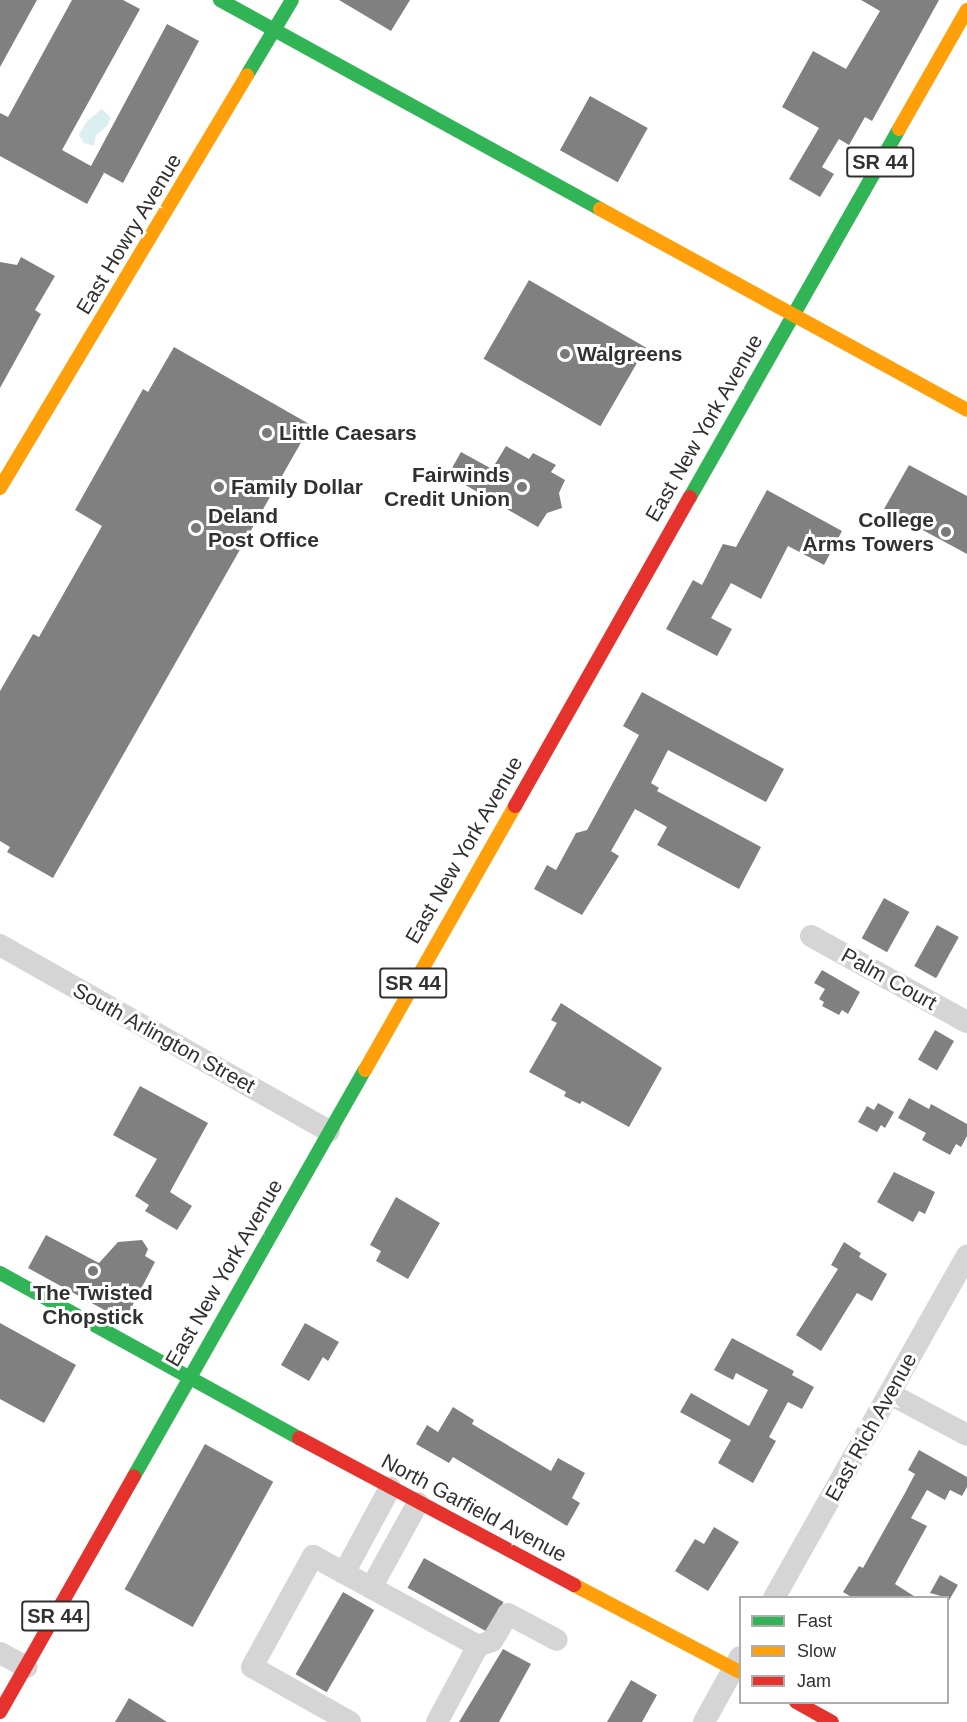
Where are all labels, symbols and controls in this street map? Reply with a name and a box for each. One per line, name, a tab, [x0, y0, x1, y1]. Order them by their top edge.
road number: SR 44	[846, 145, 914, 179]
street label: East Howry Avenue	[71, 149, 187, 319]
street label: East New York Avenue	[640, 329, 768, 527]
place label: Walgreens	[577, 341, 682, 367]
marker: Walgreens	[558, 347, 572, 361]
place label: Little Caesars	[279, 420, 417, 446]
marker: Little Caesars	[260, 426, 274, 440]
place label: Fairwinds Credit Union	[384, 462, 510, 512]
place label: Family Dollar	[231, 474, 363, 500]
marker: Family Dollar	[212, 480, 226, 494]
marker: Fairwinds Credit Union	[515, 480, 529, 494]
place label: Deland Post Office	[208, 503, 319, 553]
place label: College Arms Towers	[803, 507, 934, 557]
marker: Deland Post Office	[189, 521, 203, 535]
marker: College Arms Towers	[939, 525, 953, 539]
street label: East New York Avenue	[400, 751, 528, 949]
street label: Palm Court	[837, 943, 941, 1015]
road number: SR 44	[378, 966, 448, 1000]
street label: South Arlington Street	[68, 977, 260, 1099]
street label: East New York Avenue	[160, 1174, 288, 1372]
marker: The Twisted Chopstick	[86, 1264, 100, 1278]
place label: The Twisted Chopstick	[33, 1280, 153, 1330]
street label: East Rich Avenue	[820, 1348, 922, 1506]
street label: North Garfield Avenue	[377, 1448, 571, 1568]
legend	[739, 1596, 949, 1704]
road number: SR 44	[20, 1599, 90, 1633]
text: Fast	[797, 1611, 832, 1631]
text: Slow	[797, 1641, 836, 1661]
text: Jam	[797, 1671, 831, 1691]

